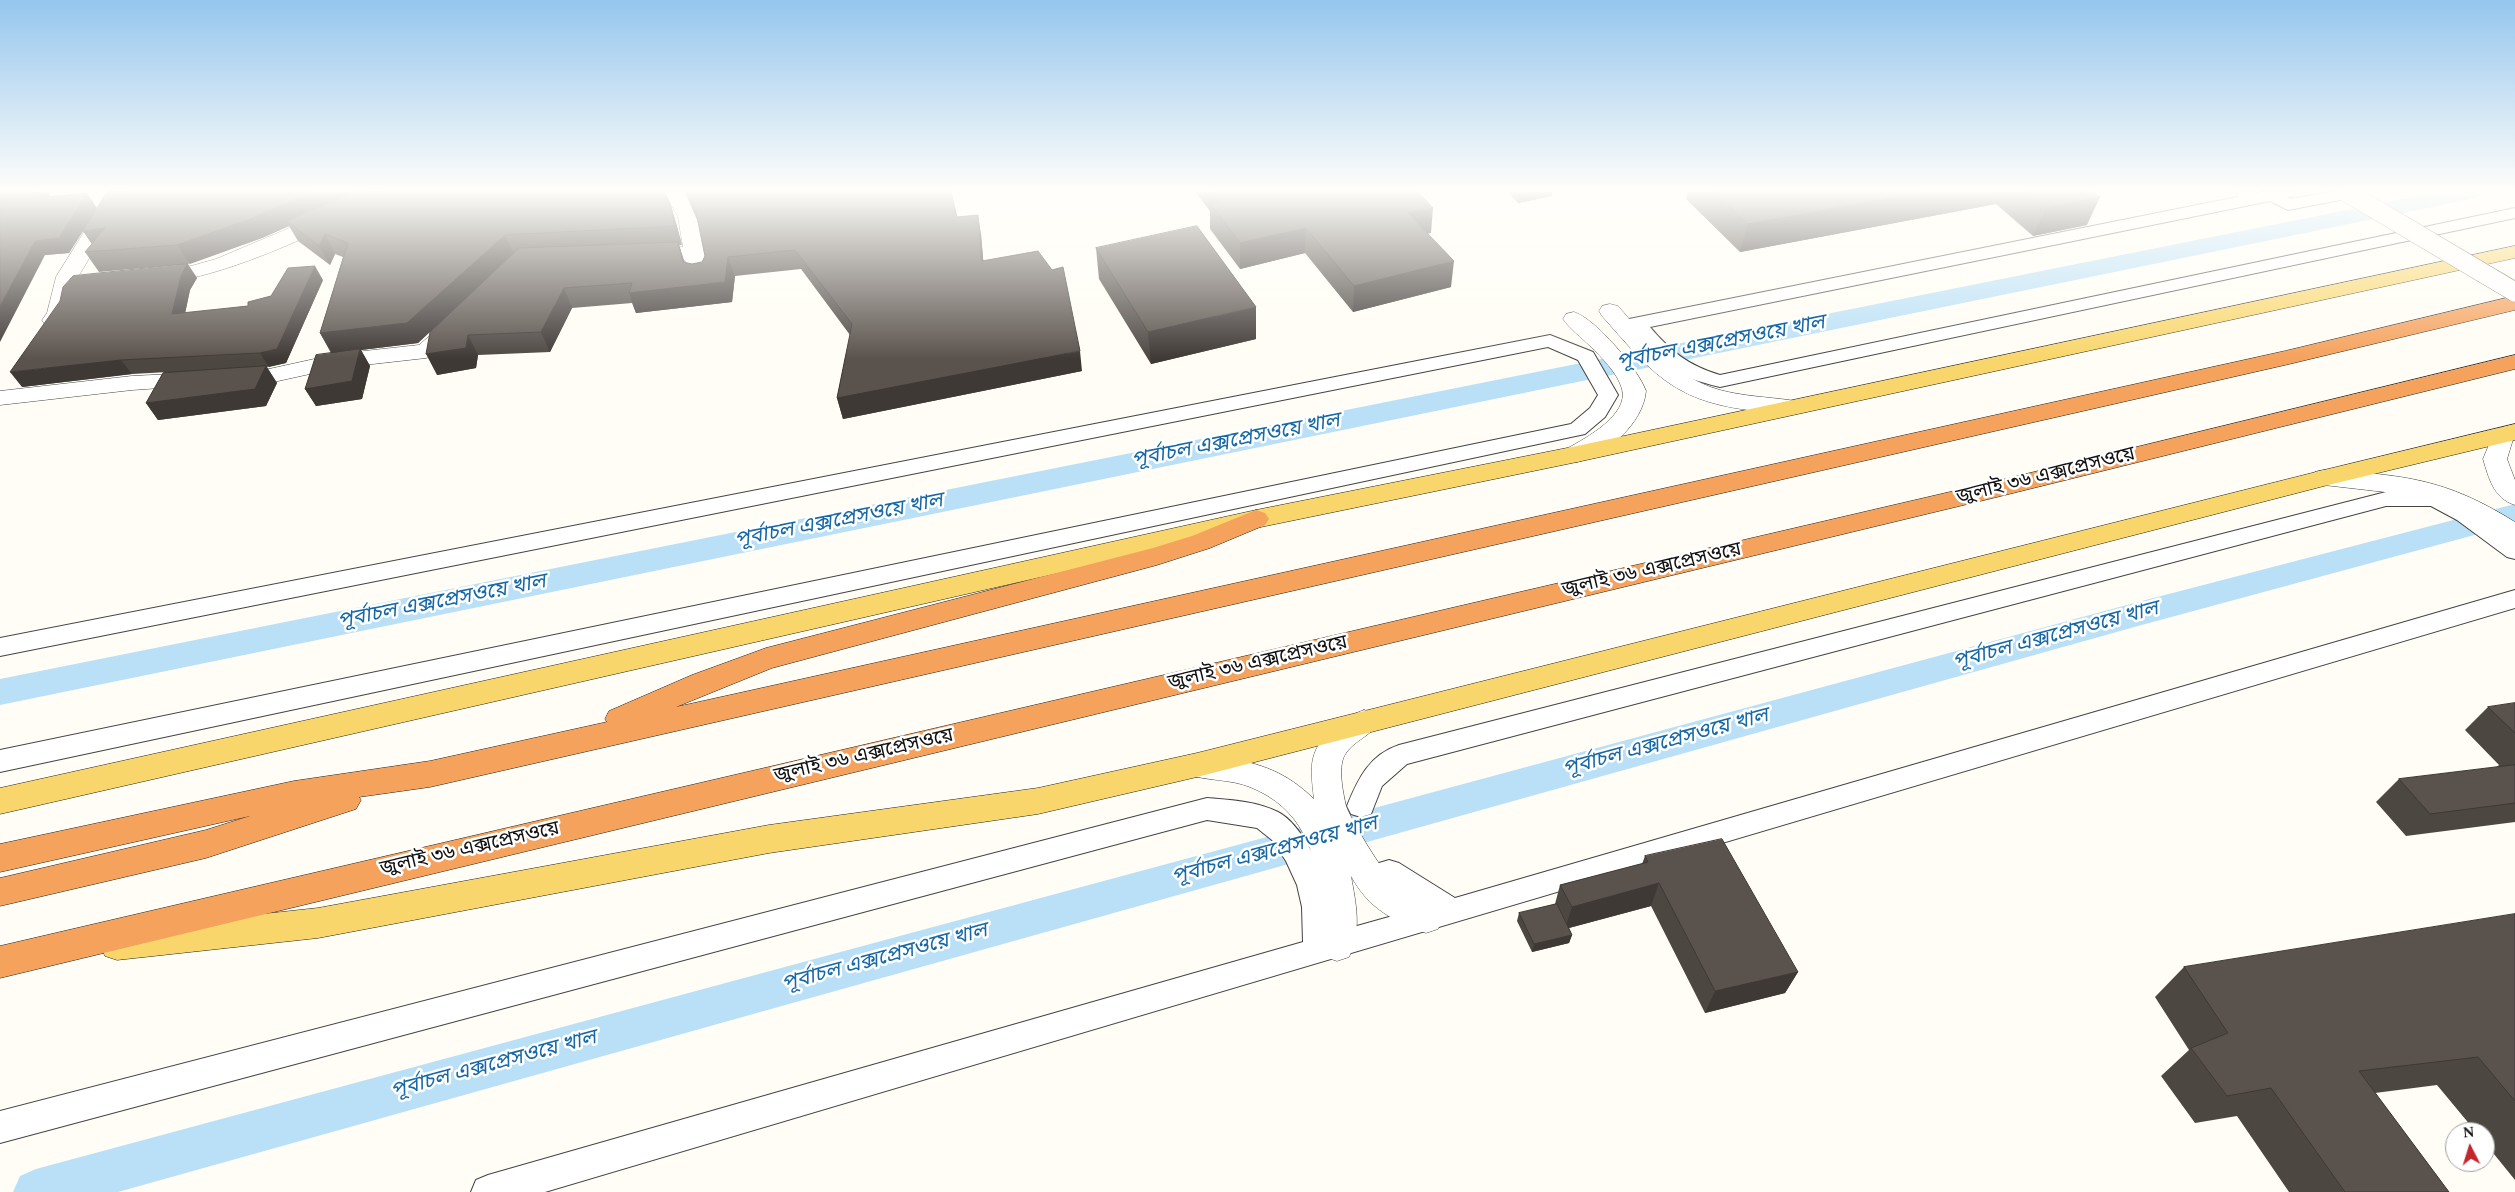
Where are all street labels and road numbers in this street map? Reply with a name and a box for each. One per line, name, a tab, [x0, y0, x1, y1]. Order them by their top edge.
street label: জুলাই ৩৬ এক্সপ্রেসওয়ে	[1954, 443, 2138, 511]
street label: জুলাই ৩৬ এক্সপ্রেসওয়ে	[1560, 539, 1744, 603]
street label: জুলাই ৩৬ এক্সপ্রেসওয়ে	[1166, 632, 1350, 696]
street label: জুলাই ৩৬ এক্সপ্রেসওয়ে	[772, 725, 956, 789]
street label: জুলাই ৩৬ এক্সপ্রেসওয়ে	[378, 818, 562, 882]

